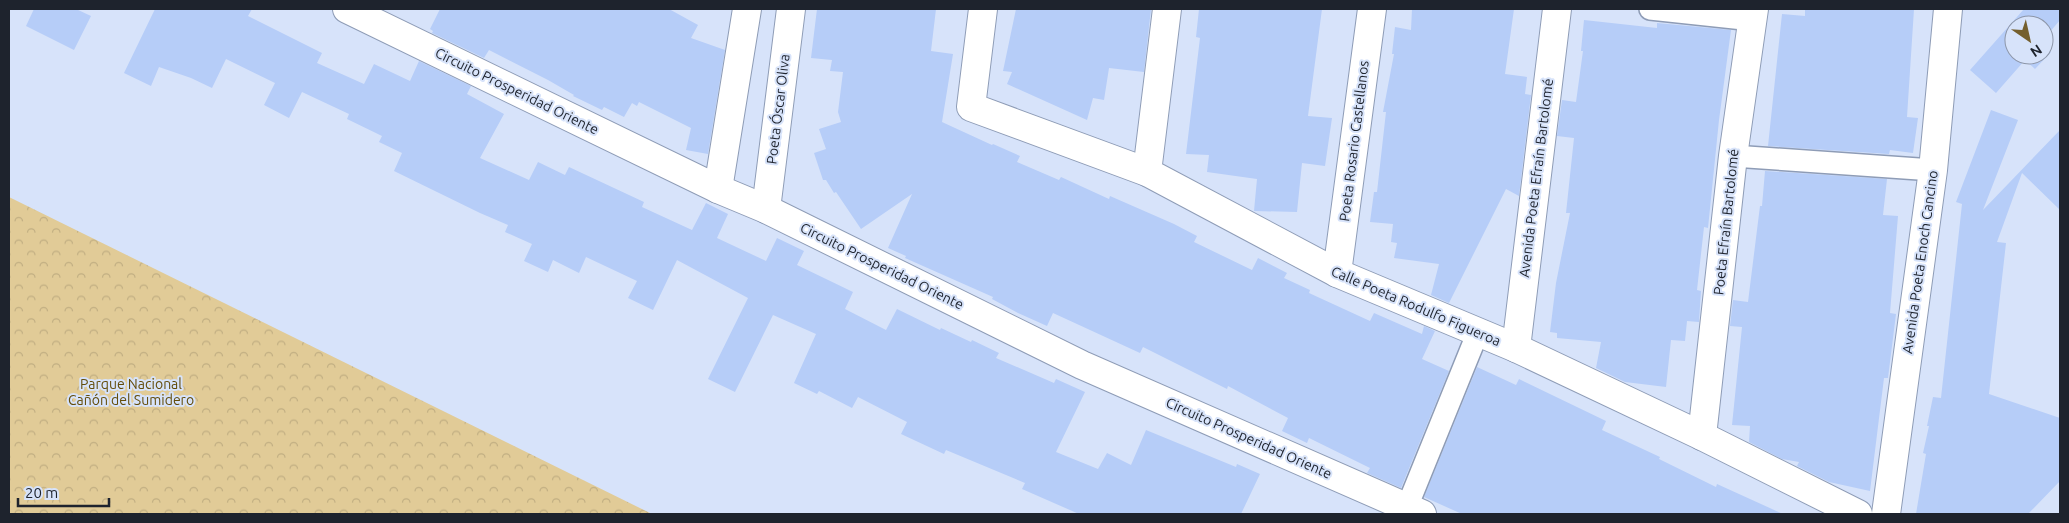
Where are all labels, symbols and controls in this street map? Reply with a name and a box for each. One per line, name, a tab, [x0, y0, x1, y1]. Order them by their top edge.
north arrow	[2004, 15, 2054, 65]
text: N	[2027, 41, 2045, 60]
street label: Circuito Prosperidad Oriente	[433, 44, 601, 138]
street label: Poeta Óscar Oliva	[762, 53, 793, 165]
street label: Poeta Rosario Castellanos	[1336, 60, 1372, 222]
street label: Avenida Poeta Efraín Bartolomé	[1516, 78, 1556, 278]
street label: Poeta Efraín Bartolomé	[1710, 148, 1742, 296]
street label: Avenida Poeta Enoch Cancino	[1899, 169, 1941, 355]
street label: Circuito Prosperidad Oriente	[798, 219, 966, 313]
street label: Calle Poeta Rodulfo Figueroa	[1329, 263, 1503, 349]
park label: Parque Nacional Cañón del Sumidero	[68, 376, 194, 408]
street label: Circuito Prosperidad Oriente	[1164, 394, 1334, 482]
scale bar	[18, 476, 109, 508]
text: 20 m	[25, 484, 58, 501]

